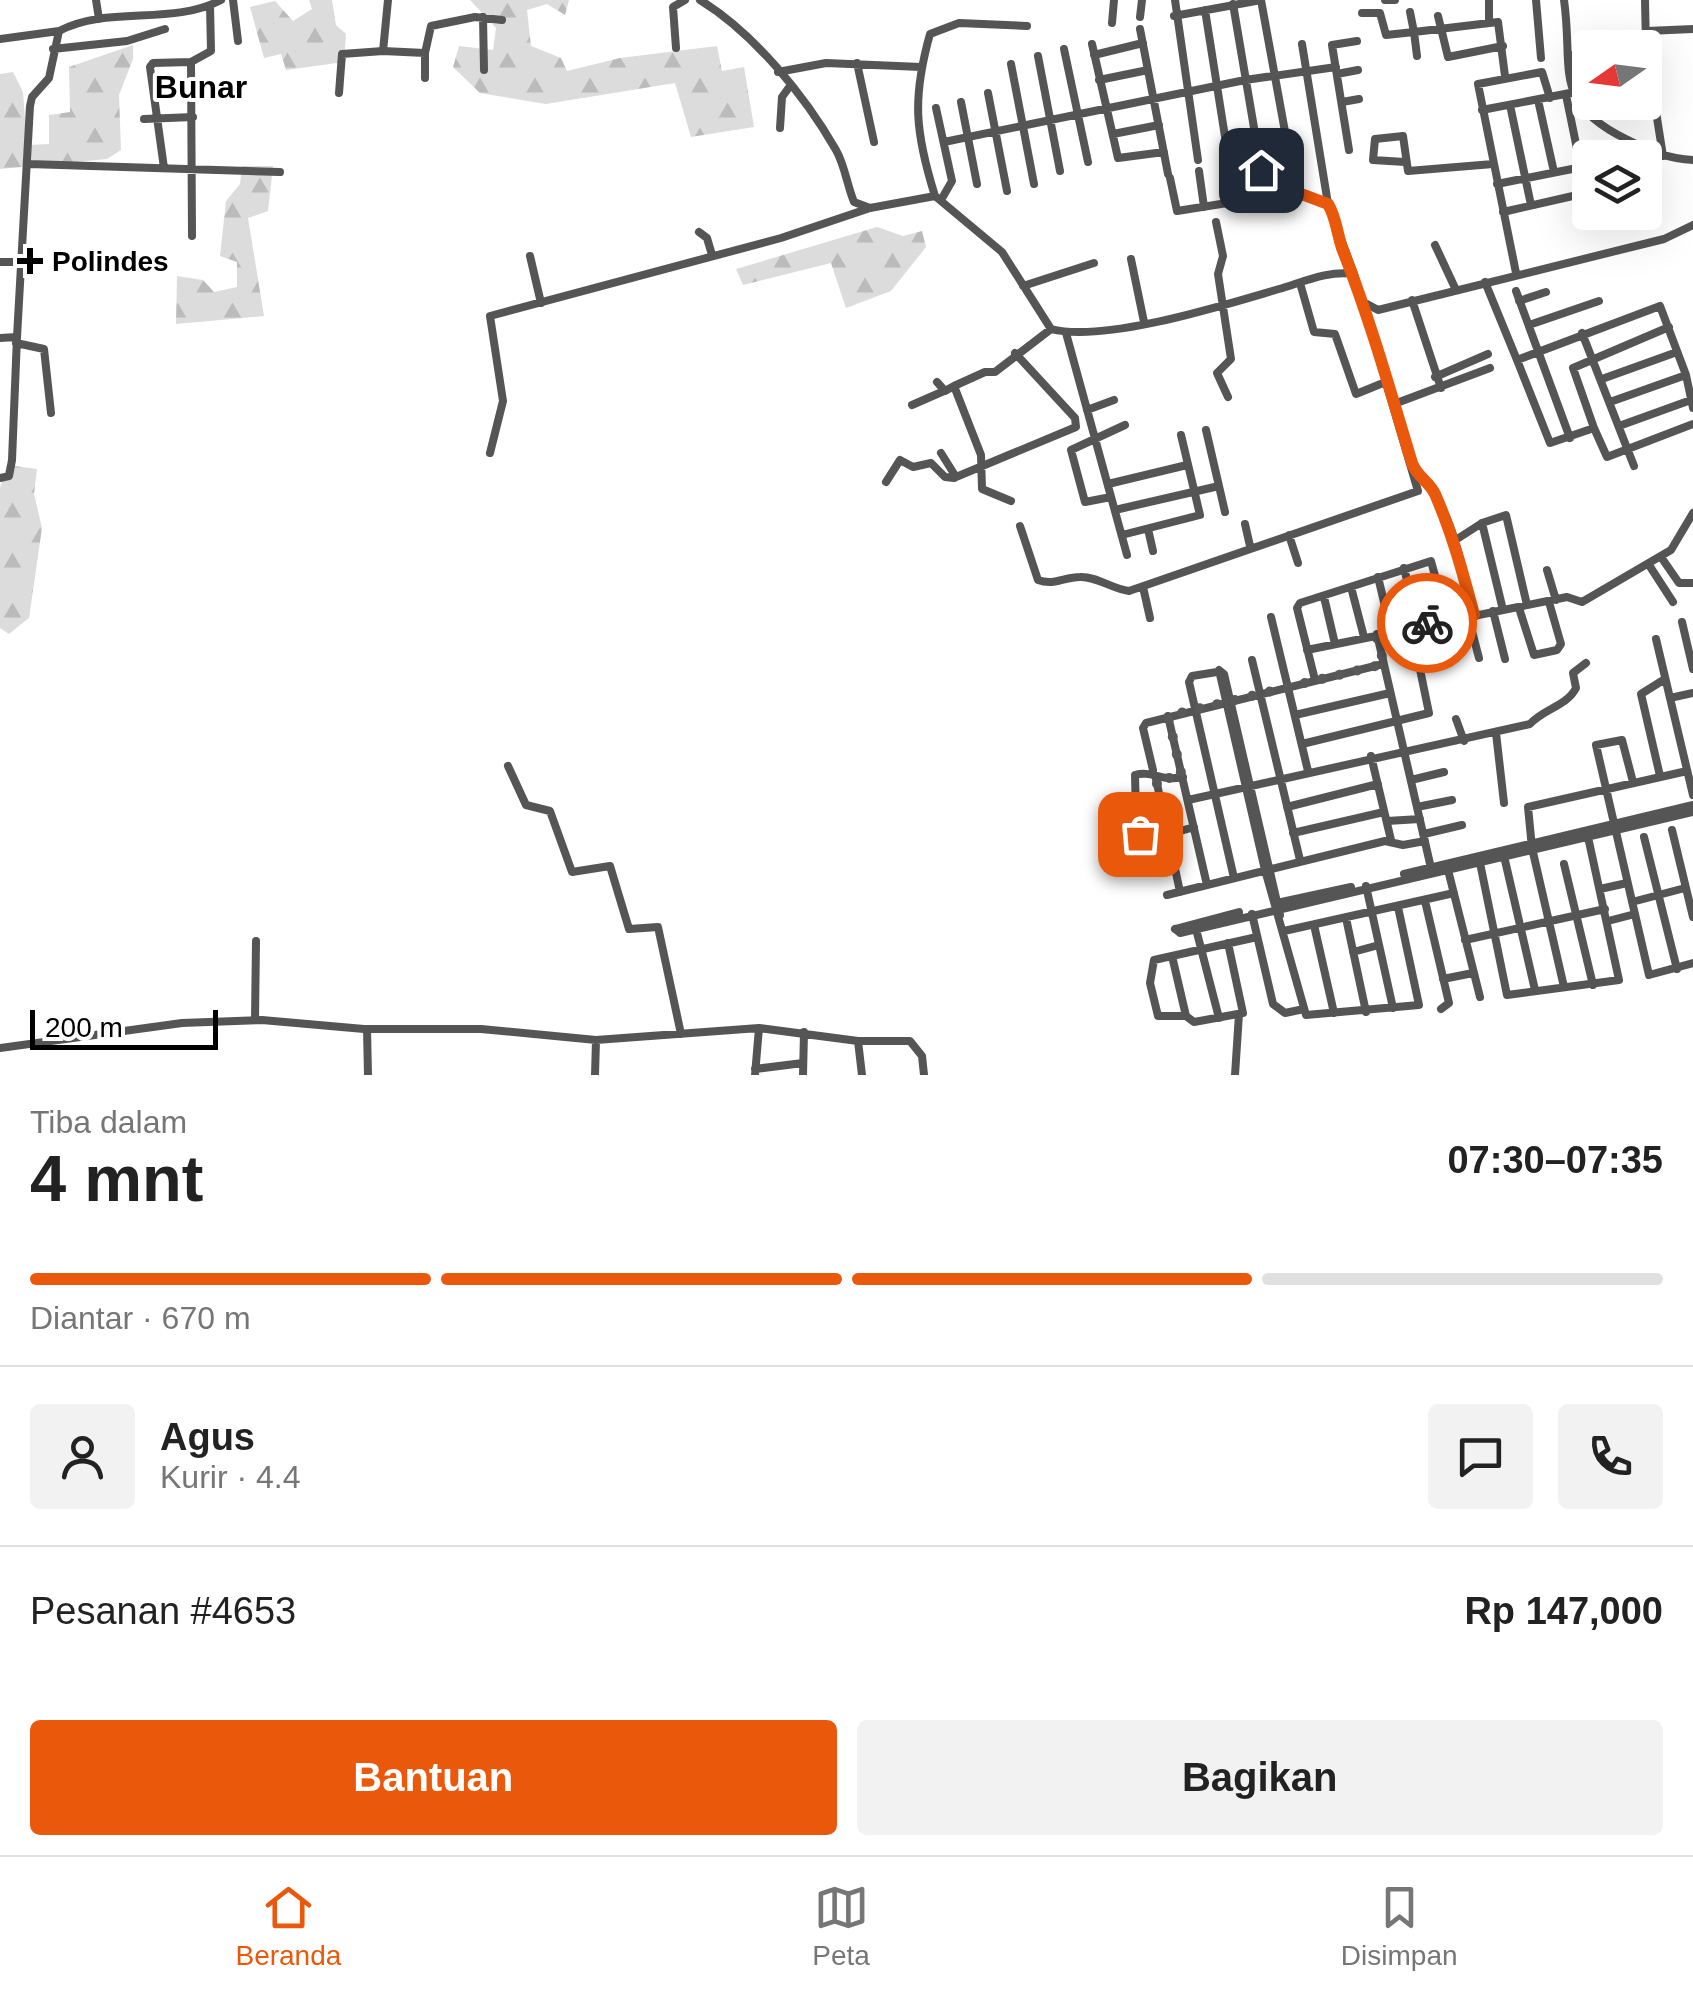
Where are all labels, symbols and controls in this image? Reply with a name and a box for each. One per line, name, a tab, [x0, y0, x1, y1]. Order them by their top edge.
north arrow	[1572, 30, 1662, 120]
map controls	[1572, 30, 1662, 230]
district label: Bunar	[155, 69, 247, 105]
pin	[1219, 128, 1304, 213]
button: layers	[1572, 140, 1662, 230]
icon: home	[1234, 143, 1289, 198]
place label: Polindes	[52, 246, 169, 277]
marker: Polindes	[17, 248, 43, 274]
courier	[1377, 573, 1477, 673]
icon: bike	[1400, 596, 1455, 651]
pin	[1098, 792, 1183, 877]
icon: bag	[1113, 807, 1168, 862]
scale bar	[30, 1005, 218, 1050]
text: 200 m	[45, 1012, 123, 1043]
text: Tiba dalam	[30, 1104, 187, 1140]
text: 07:30–07:35	[1447, 1139, 1663, 1181]
text: 4 mnt	[30, 1142, 203, 1215]
text: Diantar · 670 m	[30, 1300, 251, 1336]
button: person	[30, 1404, 135, 1509]
button: chat	[1428, 1404, 1533, 1509]
button: phone	[1558, 1404, 1663, 1509]
text: Agus	[160, 1416, 255, 1458]
text: Kurir · 4.4	[160, 1459, 300, 1495]
text: Pesanan #4653	[30, 1590, 296, 1632]
text: Rp 147,000	[1464, 1590, 1663, 1632]
button: Bantuan	[30, 1720, 837, 1835]
button: Bagikan	[857, 1720, 1663, 1835]
tab: Beranda	[235, 1880, 341, 1972]
tab: Peta	[812, 1880, 870, 1972]
tab: Disimpan	[1341, 1880, 1458, 1972]

